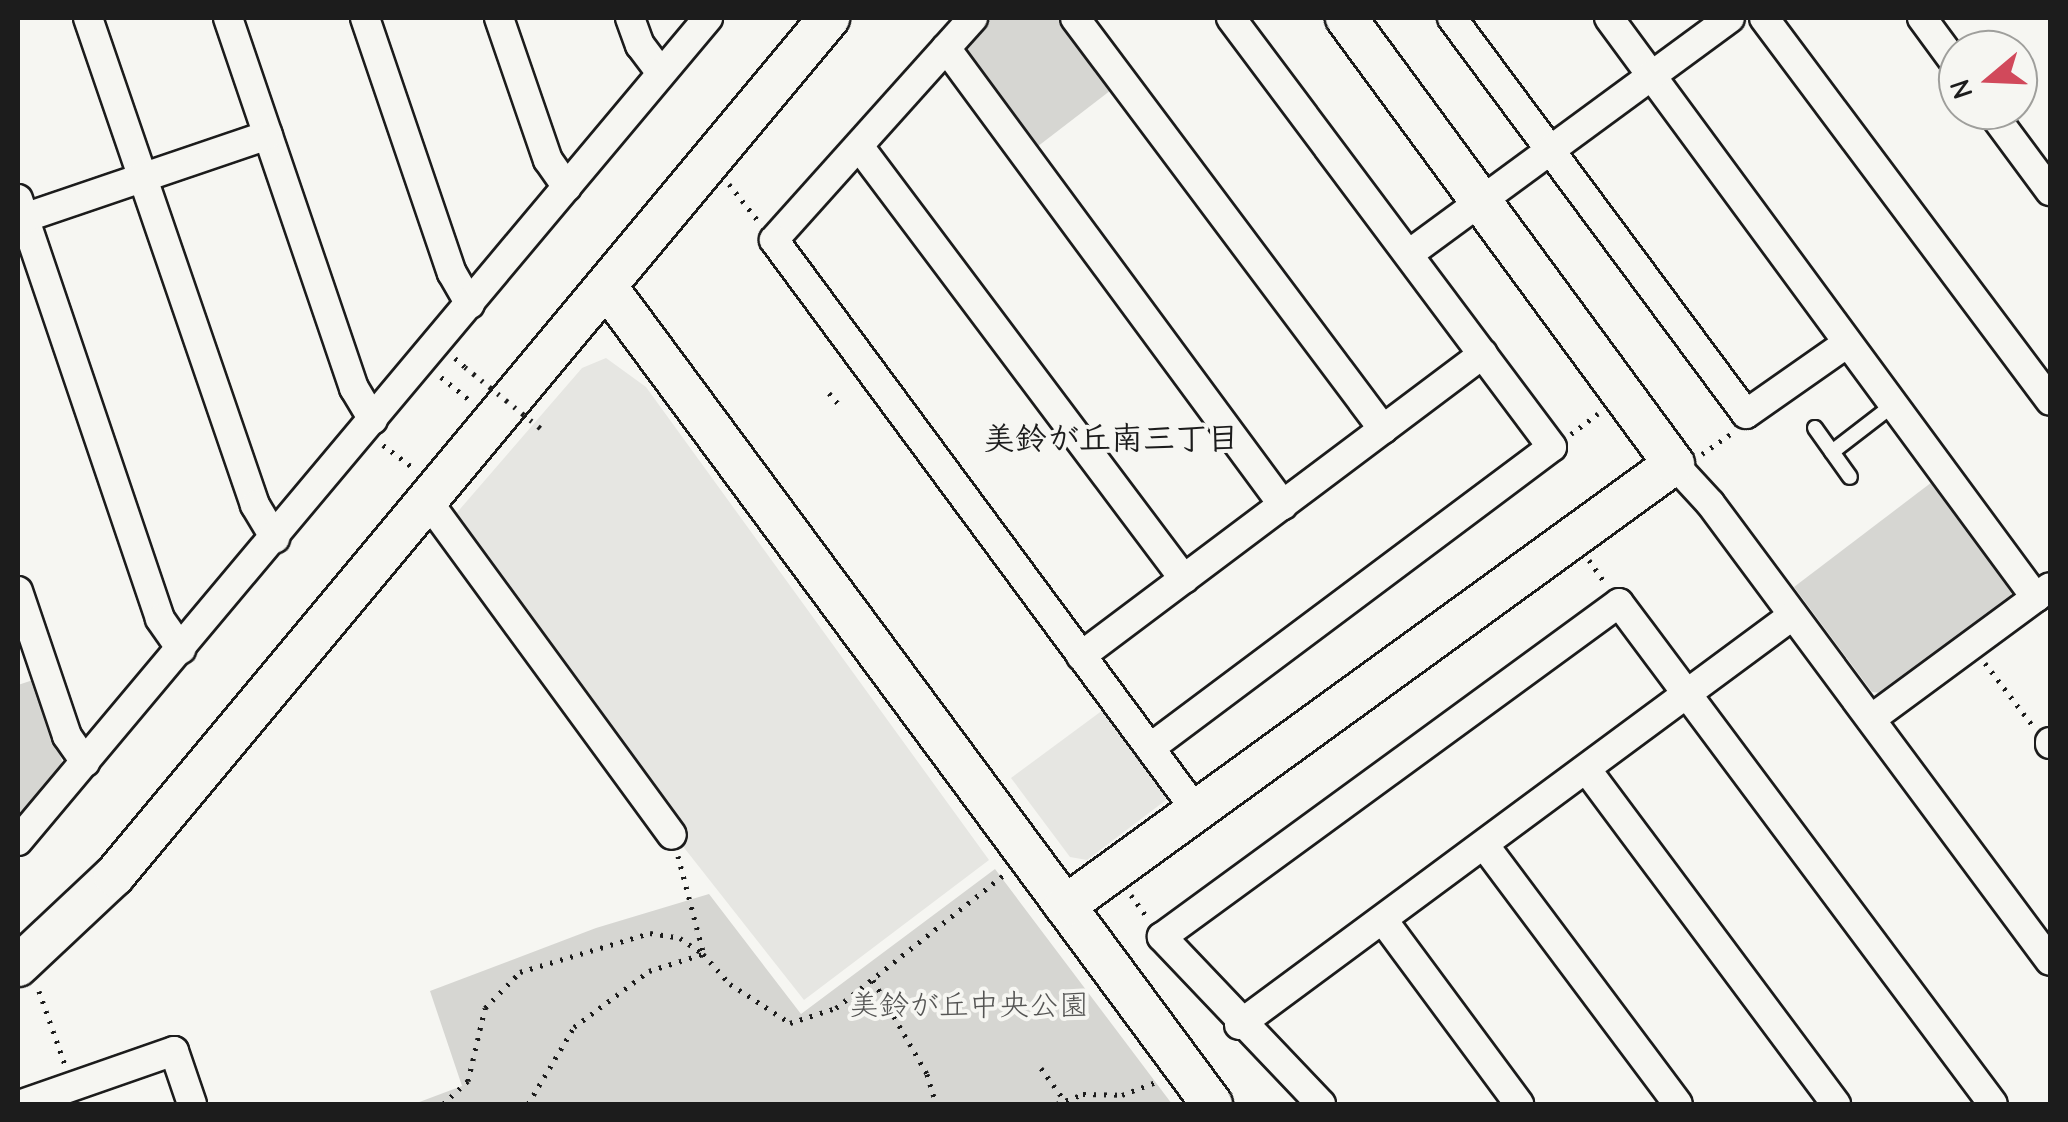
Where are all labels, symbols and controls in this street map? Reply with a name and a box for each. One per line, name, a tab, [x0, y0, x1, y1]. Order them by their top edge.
north arrow	[1938, 30, 2038, 130]
text: N	[1943, 75, 1980, 103]
district label: 美鈴が丘南三丁目	[983, 420, 1239, 458]
park label: 美鈴が丘中央公園	[849, 988, 1089, 1024]

